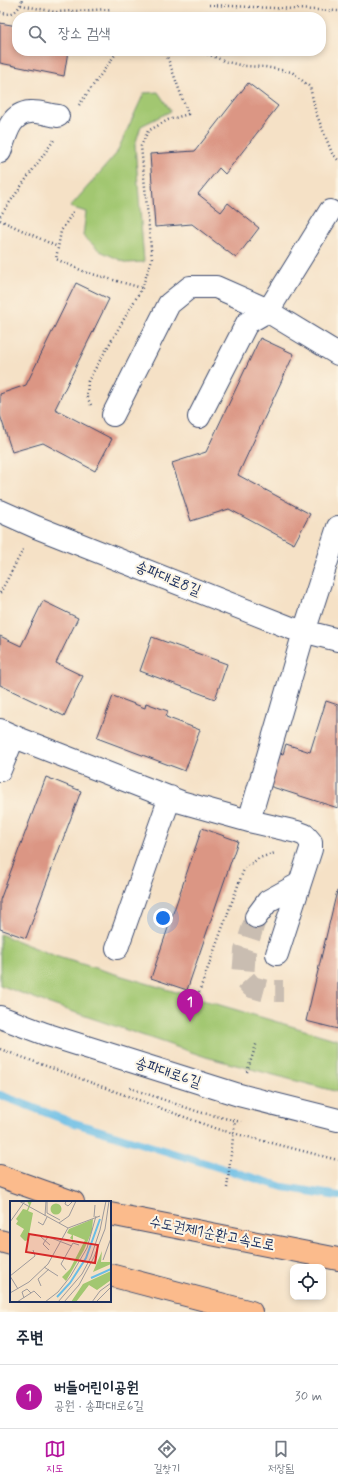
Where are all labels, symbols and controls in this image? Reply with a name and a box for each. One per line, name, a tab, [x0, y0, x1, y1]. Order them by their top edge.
search box	[12, 12, 326, 56]
icon: search	[26, 23, 48, 45]
text: 장소 검색	[58, 24, 110, 44]
street label: 송파대로8길	[132, 557, 204, 601]
your location	[153, 908, 173, 928]
pin: 1	[177, 989, 203, 1022]
street label: 송파대로6길	[133, 1053, 203, 1093]
inset map	[10, 1201, 111, 1302]
street label: 수도권제1순환고속도로	[148, 1212, 276, 1256]
map controls	[290, 1264, 326, 1300]
button: locate	[290, 1264, 326, 1300]
text: 주변	[16, 1327, 43, 1349]
text: 버들어린이공원	[54, 1378, 139, 1398]
text: 1	[26, 1388, 32, 1405]
text: 30 m	[295, 1388, 322, 1405]
text: 공원 · 송파대로6길	[54, 1398, 144, 1415]
tab: 지도	[44, 1438, 66, 1476]
tab: 길찾기	[153, 1438, 180, 1476]
tab: 저장됨	[268, 1438, 294, 1476]

